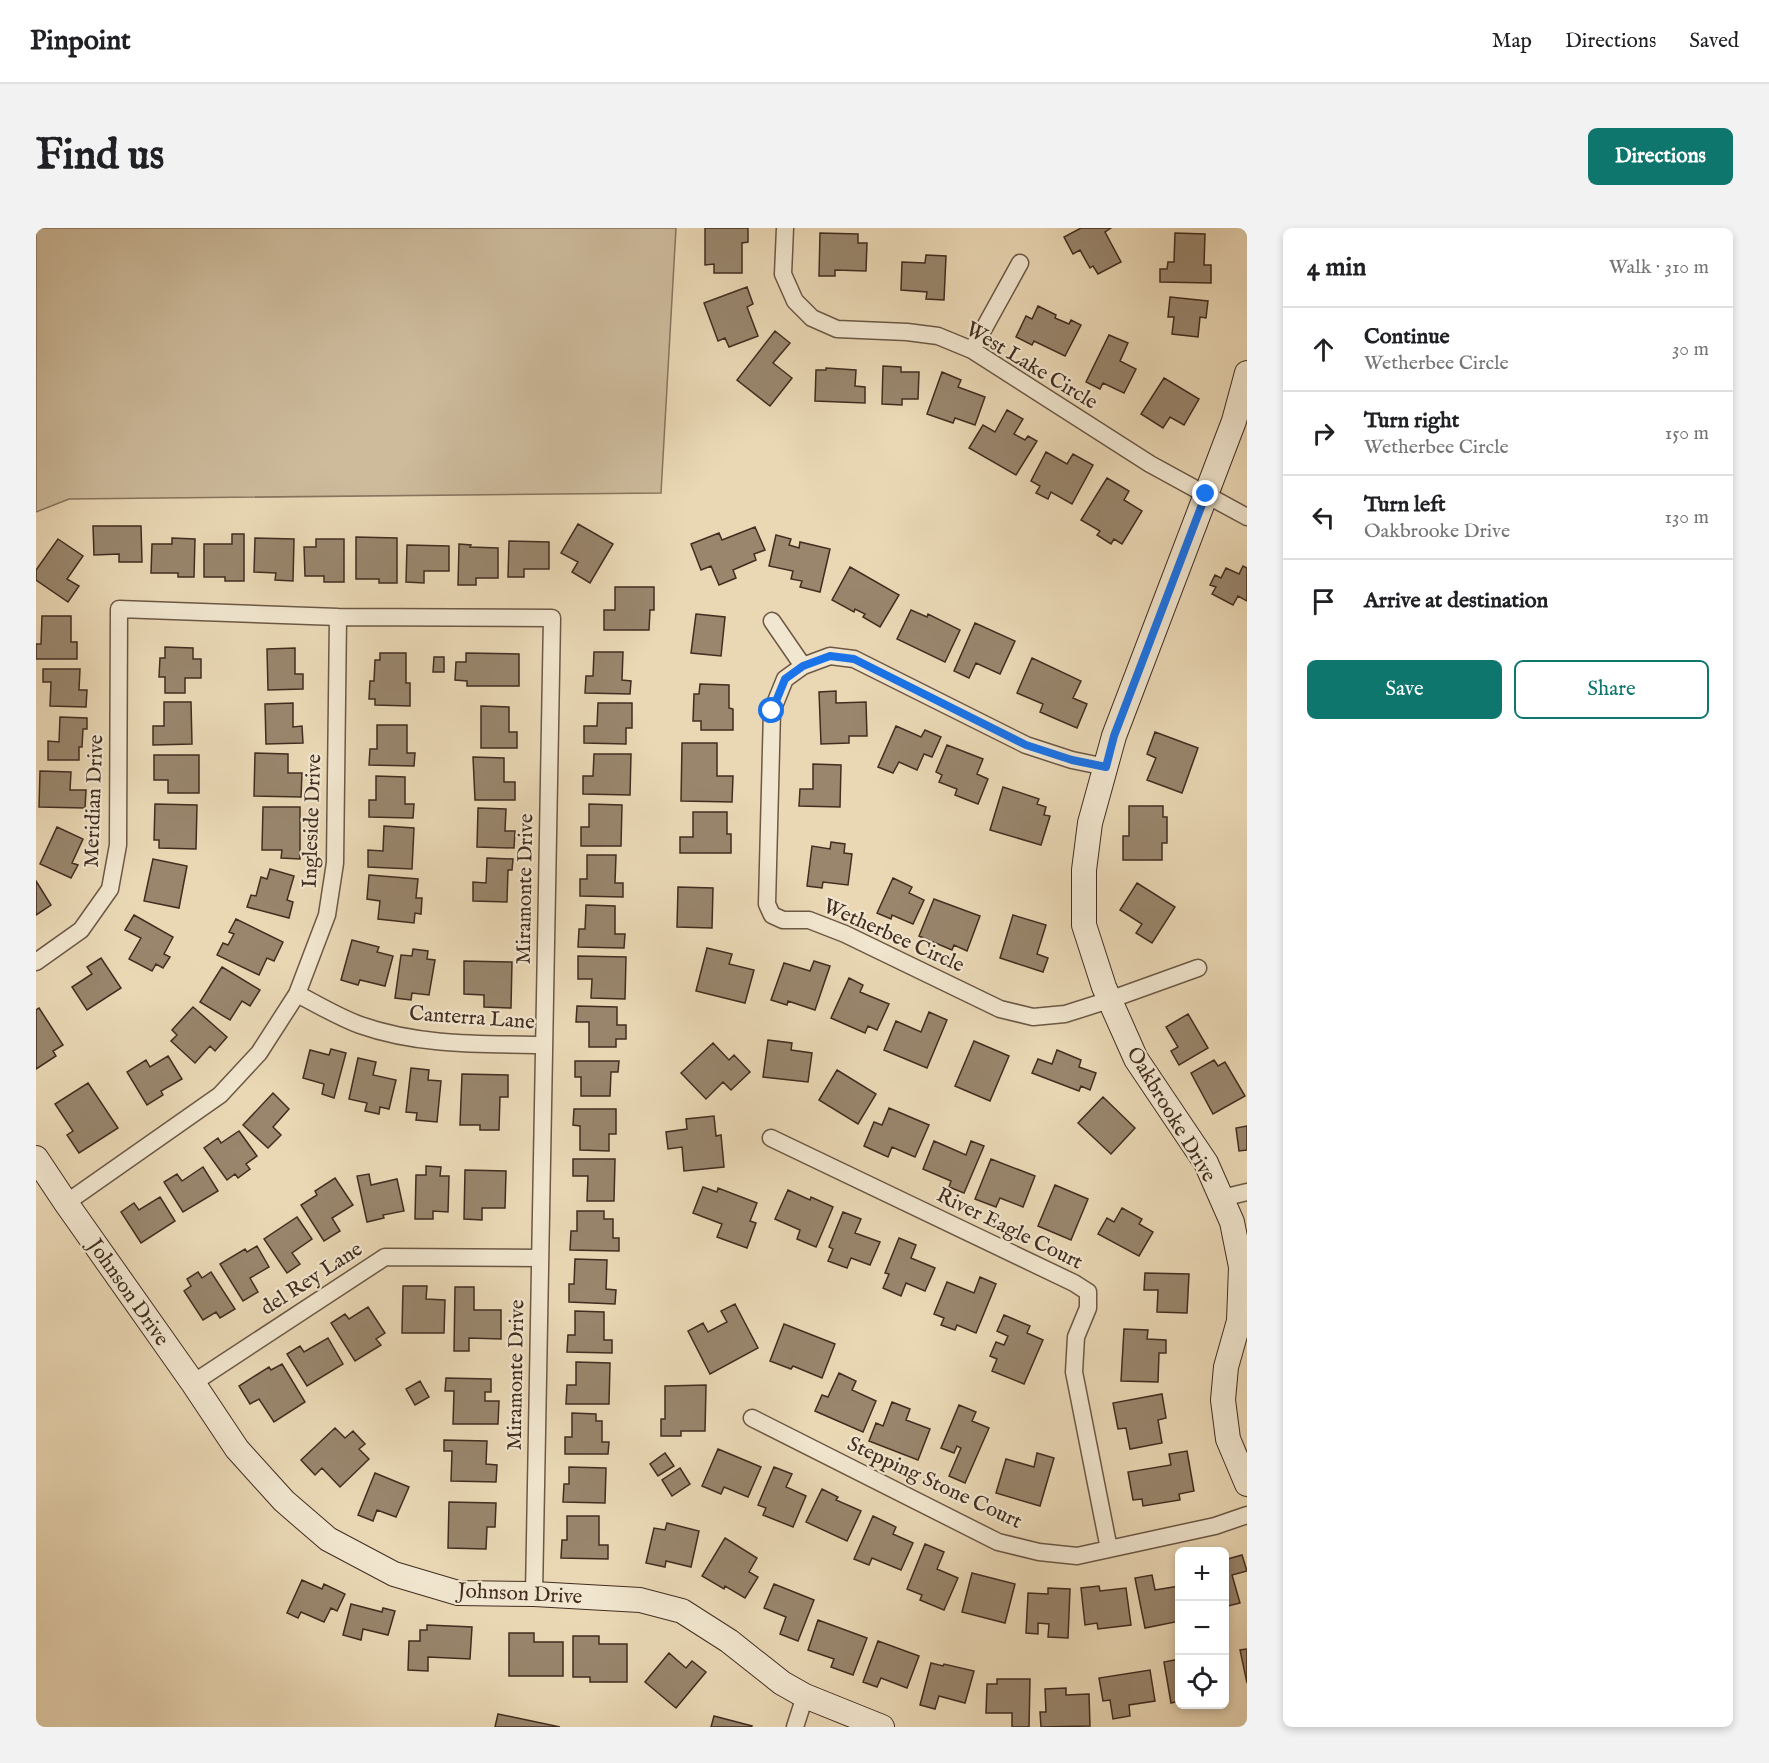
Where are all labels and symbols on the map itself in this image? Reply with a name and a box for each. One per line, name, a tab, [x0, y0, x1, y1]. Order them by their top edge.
street label: West Lake Circle	[960, 316, 1103, 417]
route end	[1192, 480, 1218, 506]
route start	[758, 697, 784, 723]
street label: Meridian Drive	[79, 734, 110, 868]
street label: Ingleside Drive	[297, 753, 328, 889]
street label: Miramonte Drive	[511, 813, 540, 965]
street label: Wetherbee Circle	[818, 893, 969, 980]
street label: Canterra Lane	[408, 1001, 536, 1036]
street label: Oakbrooke Drive	[1120, 1042, 1222, 1188]
street label: River Eagle Court	[932, 1182, 1087, 1276]
street label: Johnson Drive	[80, 1232, 175, 1352]
street label: del Rey Lane	[256, 1236, 368, 1322]
street label: Miramonte Drive	[502, 1299, 531, 1451]
street label: Stepping Stone Court	[843, 1431, 1026, 1536]
street label: Johnson Drive	[455, 1578, 583, 1611]

